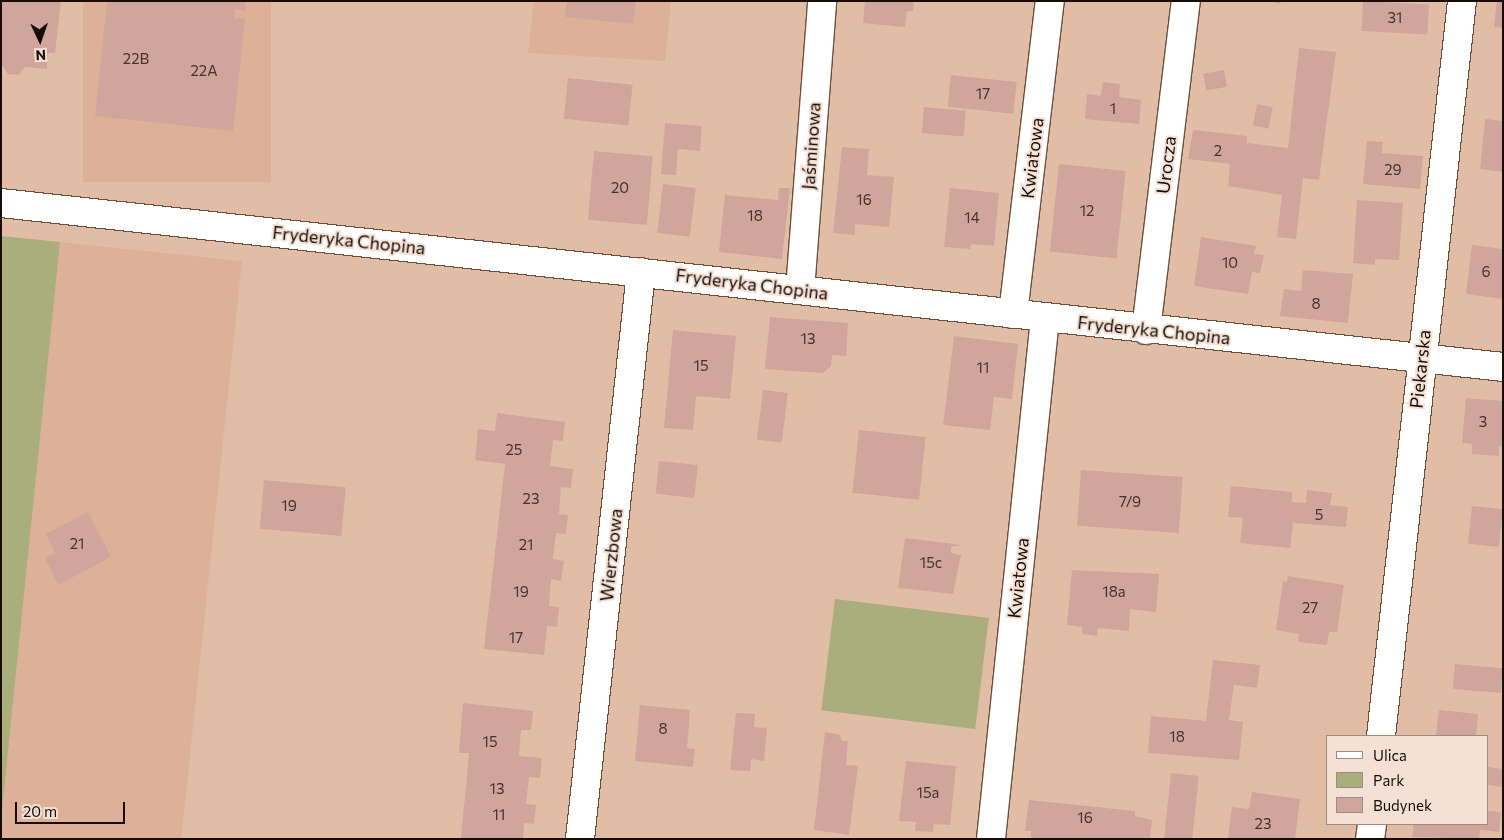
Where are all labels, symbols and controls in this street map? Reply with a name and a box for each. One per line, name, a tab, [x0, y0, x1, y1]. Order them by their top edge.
house number: 31	[1388, 9, 1402, 27]
north arrow	[15, 15, 65, 65]
text: N	[35, 47, 46, 64]
house number: 22B	[123, 50, 149, 68]
house number: 22A	[191, 62, 217, 80]
house number: 17	[976, 85, 990, 103]
house number: 1	[1110, 100, 1116, 118]
street label: Jaśminowa	[797, 102, 825, 190]
street label: Kwiatowa	[1016, 116, 1048, 200]
street label: Urocza	[1152, 135, 1180, 195]
house number: 2	[1214, 142, 1222, 160]
house number: 29	[1384, 161, 1402, 179]
house number: 20	[611, 179, 629, 197]
house number: 16	[856, 191, 872, 209]
house number: 12	[1080, 202, 1094, 220]
house number: 18	[747, 207, 763, 225]
house number: 14	[964, 209, 980, 227]
street label: Fryderyka Chopina	[271, 221, 427, 259]
house number: 10	[1222, 254, 1238, 272]
house number: 6	[1481, 263, 1491, 281]
street label: Fryderyka Chopina	[674, 264, 830, 304]
house number: 8	[1311, 295, 1321, 313]
street label: Fryderyka Chopina	[1076, 311, 1232, 349]
street label: Piekarska	[1405, 329, 1435, 409]
house number: 13	[801, 330, 815, 348]
house number: 15	[693, 357, 709, 375]
house number: 11	[977, 359, 989, 377]
house number: 3	[1479, 413, 1487, 431]
house number: 25	[506, 441, 522, 459]
house number: 23	[523, 490, 539, 508]
house number: 7/9	[1119, 493, 1141, 511]
house number: 19	[281, 497, 297, 515]
house number: 5	[1315, 506, 1323, 524]
street label: Wierzbowa	[595, 507, 627, 603]
house number: 21	[70, 535, 84, 553]
house number: 21	[519, 536, 533, 554]
street label: Kwiatowa	[1003, 536, 1033, 620]
house number: 15c	[920, 554, 942, 572]
house number: 19	[513, 583, 529, 601]
house number: 18a	[1102, 583, 1126, 601]
house number: 27	[1302, 599, 1318, 617]
house number: 17	[509, 629, 523, 647]
house number: 8	[658, 720, 668, 738]
house number: 18	[1169, 728, 1185, 746]
house number: 15	[482, 733, 498, 751]
legend	[1326, 735, 1489, 825]
text: Ulica	[1373, 746, 1407, 764]
text: Park	[1373, 771, 1404, 789]
house number: 13	[490, 780, 504, 798]
house number: 15a	[917, 784, 939, 802]
scale bar	[18, 792, 128, 824]
text: Budynek	[1373, 796, 1432, 814]
text: 20 m	[23, 802, 57, 820]
house number: 11	[493, 806, 505, 824]
house number: 16	[1077, 809, 1093, 827]
house number: 23	[1255, 815, 1271, 833]

